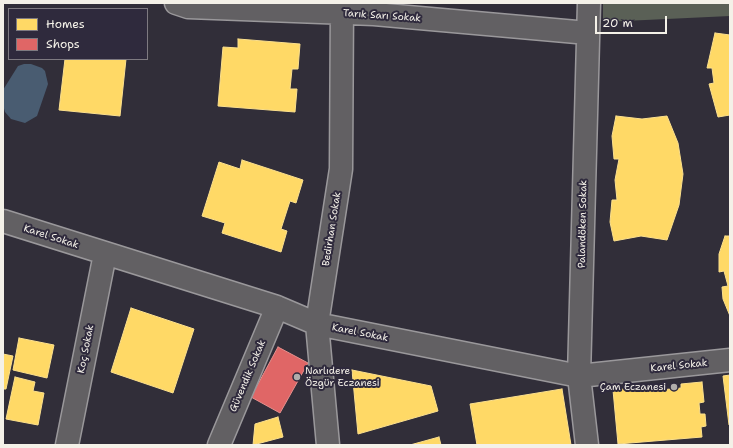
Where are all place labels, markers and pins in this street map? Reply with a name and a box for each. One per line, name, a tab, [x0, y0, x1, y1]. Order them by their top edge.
place label: Narlıdere Özgür Eczanesi	[305, 365, 380, 388]
marker: Narlıdere Özgür Eczanesi	[292, 372, 302, 382]
place label: Çam Eczanesi	[600, 381, 666, 393]
marker: Çam Eczanesi	[669, 382, 679, 392]

